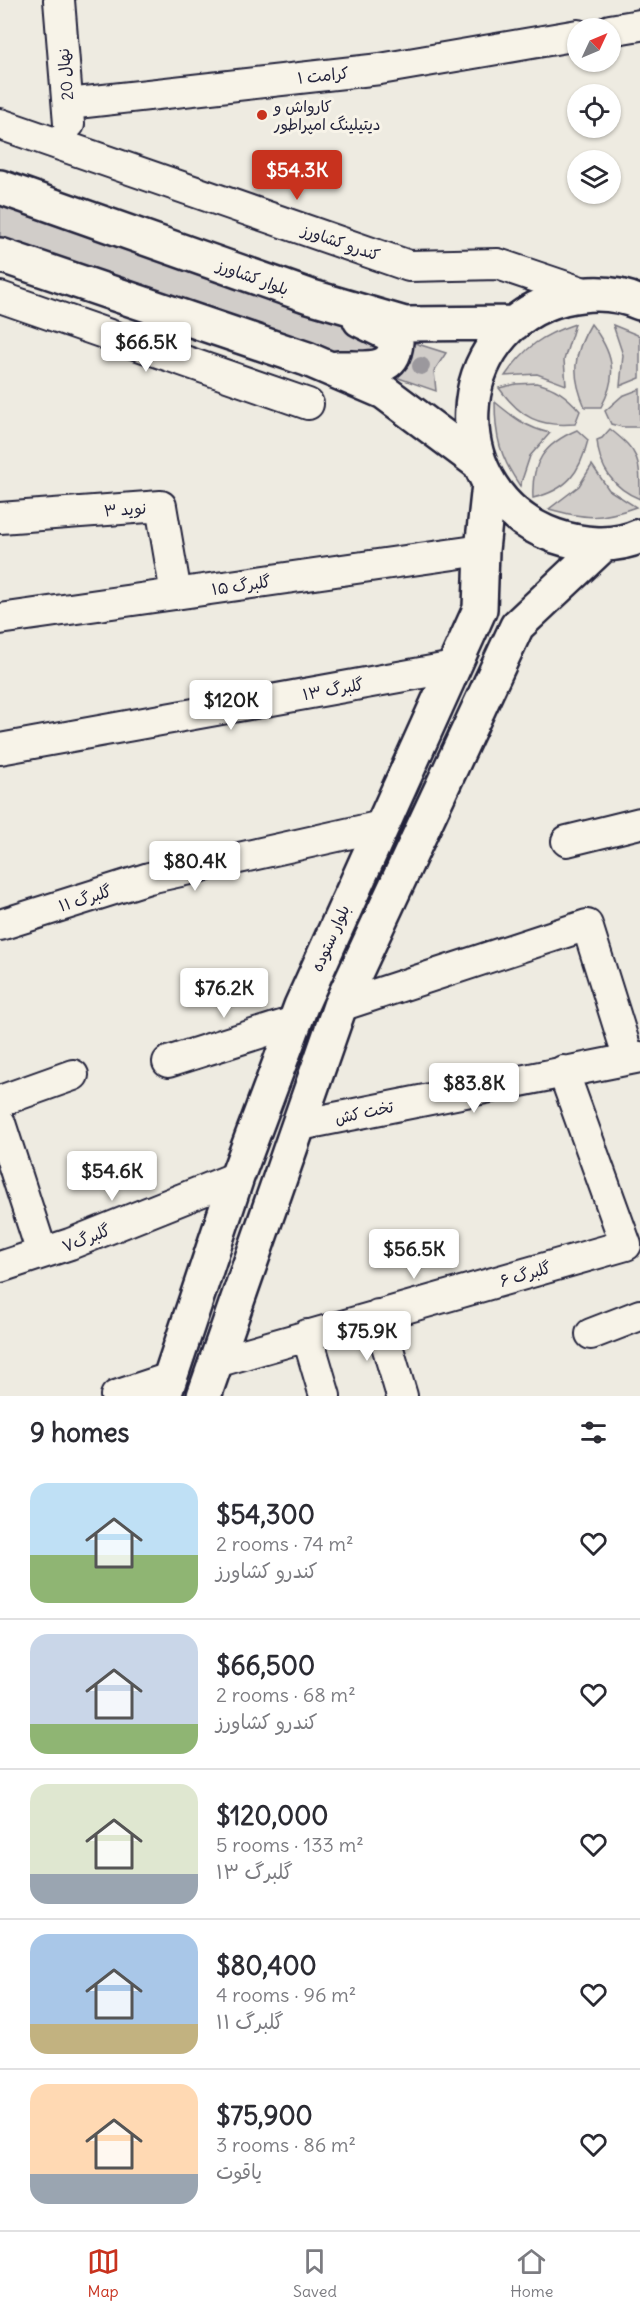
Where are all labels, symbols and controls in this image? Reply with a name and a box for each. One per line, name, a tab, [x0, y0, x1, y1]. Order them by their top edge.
north arrow	[567, 18, 621, 72]
map controls	[567, 18, 621, 204]
street label: نهال 20	[53, 47, 77, 101]
street label: کرامت ۱	[296, 62, 350, 88]
button: locate	[567, 84, 621, 138]
place label: کارواش و دیتیلینگ امپراطور	[272, 96, 381, 135]
marker: کارواش و دیتیلینگ امپراطور	[255, 108, 269, 122]
pin: $54.3K	[248, 150, 346, 201]
button: layers	[567, 150, 621, 204]
text: $54.3K	[266, 157, 328, 182]
street label: کندرو کشاورز	[297, 219, 383, 266]
street label: بلوار کشاورز	[212, 254, 292, 300]
pin: $66.5K	[97, 322, 195, 373]
text: $66.5K	[115, 329, 177, 354]
street label: نوید ۳	[103, 498, 147, 521]
street label: گلبرگ ۱۵	[210, 571, 272, 599]
street label: گلبرگ ۱۳	[301, 674, 365, 704]
pin: $120K	[189, 680, 273, 731]
text: $120K	[203, 687, 259, 712]
pin: $80.4K	[146, 841, 244, 892]
text: $80.4K	[163, 848, 227, 873]
street label: گلبرگ ۱۱	[56, 880, 114, 915]
street label: بلوار ستوده	[306, 901, 355, 975]
pin: $76.2K	[175, 968, 273, 1019]
text: $76.2K	[194, 975, 254, 1000]
pin: $83.8K	[425, 1063, 523, 1114]
text: $83.8K	[443, 1070, 505, 1095]
street label: تخت کش	[333, 1096, 395, 1128]
pin: $54.6K	[63, 1151, 161, 1202]
text: $54.6K	[81, 1158, 143, 1183]
street label: گلبرگ۷	[59, 1220, 113, 1256]
pin: $56.5K	[365, 1229, 463, 1280]
text: $56.5K	[383, 1236, 445, 1261]
street label: گلبرگ ۶	[497, 1257, 553, 1291]
pin: $75.9K	[318, 1311, 416, 1362]
text: $75.9K	[337, 1318, 397, 1343]
text: 9 homes	[30, 1416, 129, 1449]
icon: filters	[577, 1416, 610, 1449]
text: $54,300	[216, 1498, 315, 1531]
icon: home	[78, 1507, 150, 1579]
icon: heart	[577, 1527, 610, 1560]
text: 2 rooms · 74 m²	[216, 1531, 353, 1556]
text: کندرو کشاورز	[216, 1558, 318, 1583]
text: $66,500	[216, 1649, 315, 1682]
icon: home	[78, 1658, 150, 1730]
icon: heart	[577, 1678, 610, 1711]
text: 2 rooms · 68 m²	[216, 1682, 356, 1707]
text: کندرو کشاورز	[216, 1709, 318, 1734]
text: $120,000	[216, 1799, 328, 1832]
icon: home	[78, 1808, 150, 1880]
icon: heart	[577, 1828, 610, 1861]
text: 5 rooms · 133 m²	[216, 1832, 364, 1857]
text: گلبرگ ۱۳	[216, 1859, 293, 1884]
text: $80,400	[216, 1949, 317, 1982]
icon: home	[78, 1958, 150, 2030]
icon: heart	[577, 1978, 610, 2011]
text: 4 rooms · 96 m²	[216, 1982, 356, 2007]
text: گلبرگ ۱۱	[216, 2009, 284, 2034]
text: $75,900	[216, 2099, 313, 2132]
icon: home	[78, 2108, 150, 2180]
icon: heart	[577, 2128, 610, 2161]
text: 3 rooms · 86 m²	[216, 2132, 356, 2157]
text: یاقوت	[216, 2159, 262, 2184]
tab: Map	[87, 2245, 120, 2301]
tab: Saved	[293, 2245, 337, 2301]
tab: Home	[510, 2245, 553, 2301]

